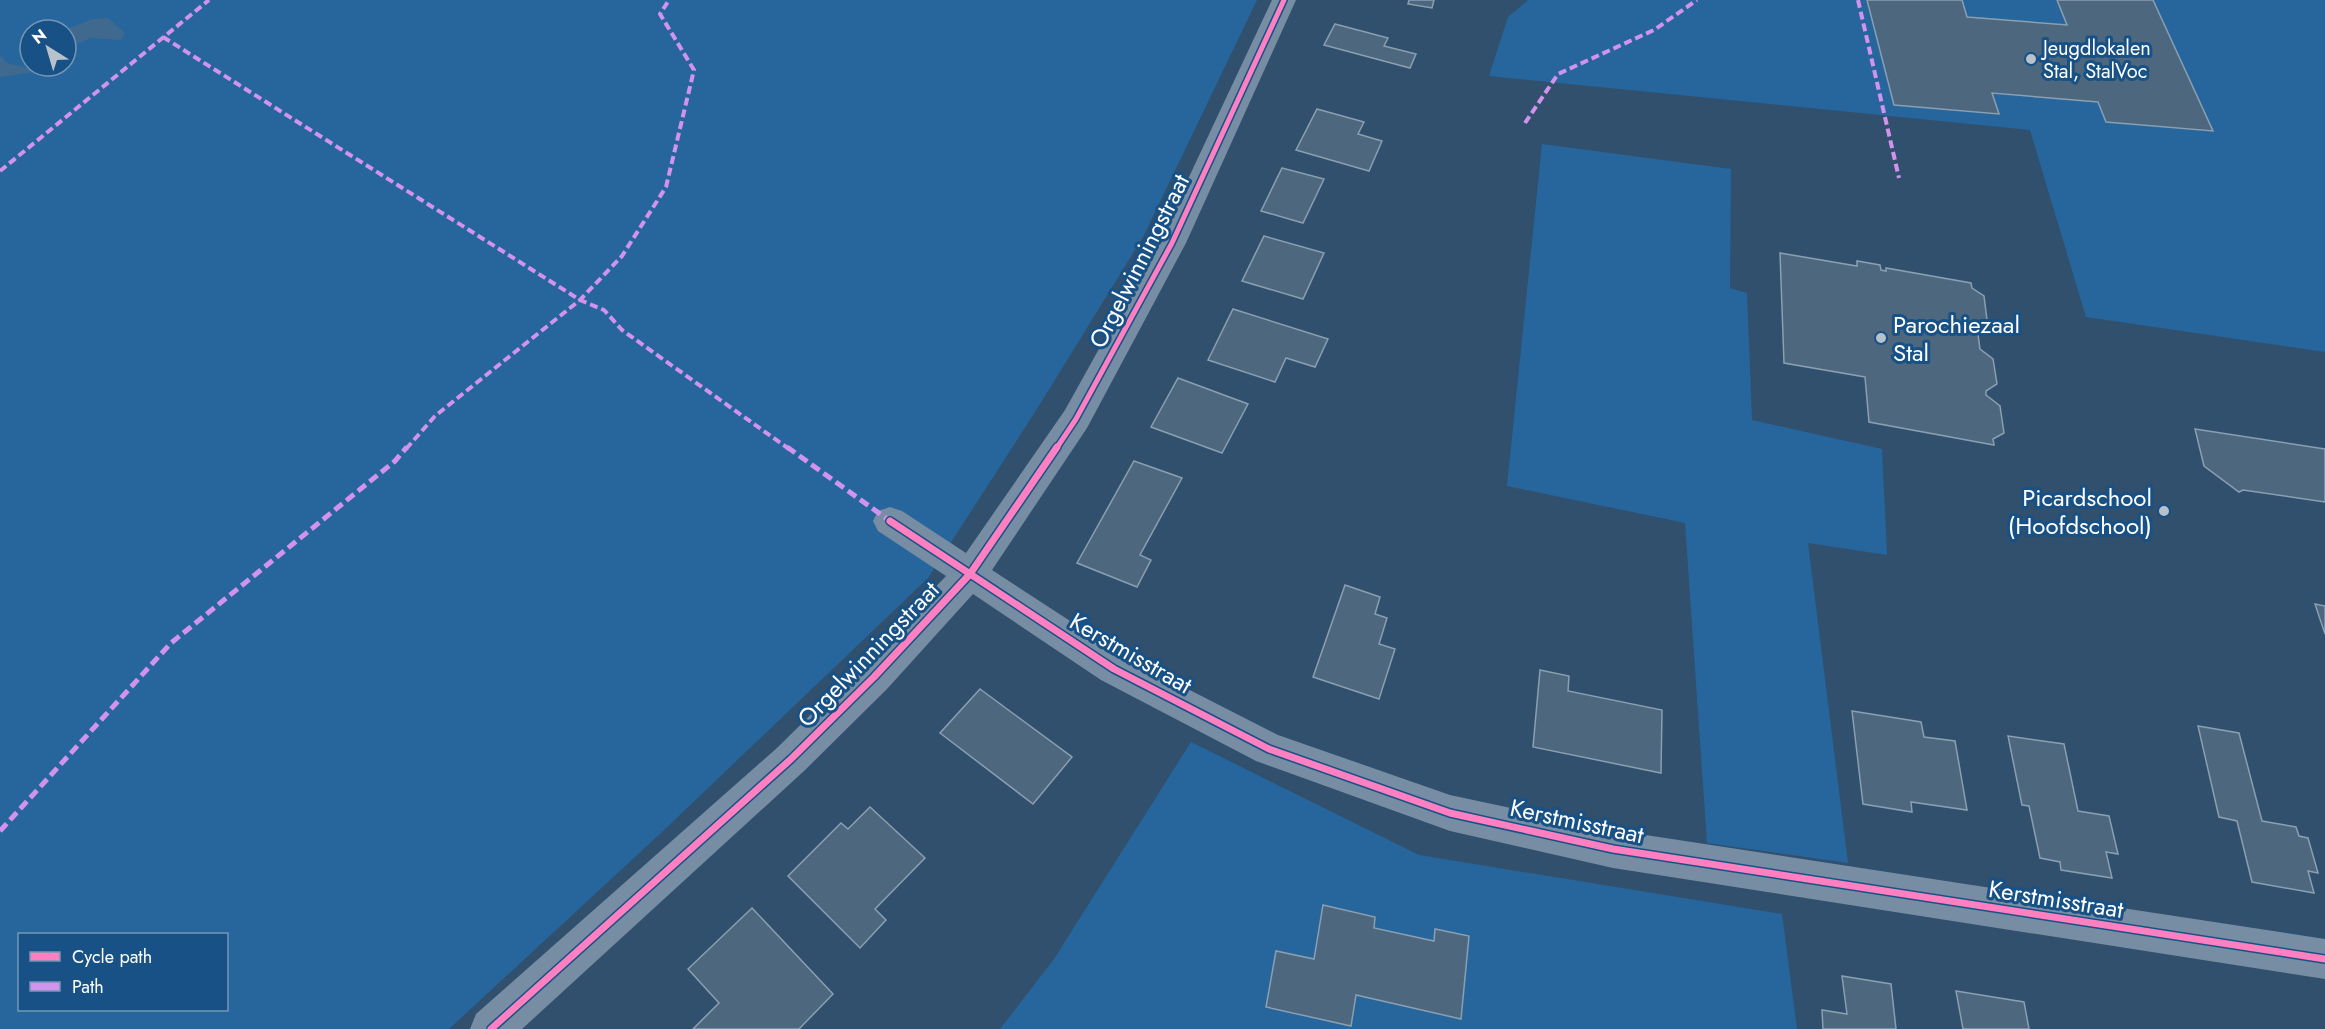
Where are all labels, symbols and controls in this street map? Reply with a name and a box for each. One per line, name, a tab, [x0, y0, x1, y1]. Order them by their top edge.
north arrow	[18, 18, 78, 78]
text: N	[27, 23, 51, 49]
place label: Jeugdlokalen Stal, StalVoc	[2040, 34, 2151, 86]
marker: Jeugdlokalen Stal, StalVoc	[2024, 52, 2038, 66]
street label: Orgelwinningstraat	[1080, 168, 1198, 354]
place label: Parochiezaal Stal	[1893, 307, 2020, 370]
marker: Parochiezaal Stal	[1874, 331, 1888, 345]
place label: Picardschool (Hoofdschool)	[2008, 480, 2152, 543]
marker: Picardschool (Hoofdschool)	[2157, 504, 2171, 518]
street label: Orgelwinningstraat	[789, 573, 947, 735]
street label: Kerstmisstraat	[1063, 604, 1199, 702]
street label: Kerstmisstraat	[1507, 790, 1647, 852]
street label: Kerstmisstraat	[1986, 871, 2126, 927]
legend	[18, 933, 228, 1011]
text: Cycle path	[72, 944, 152, 970]
text: Path	[72, 974, 104, 1000]

